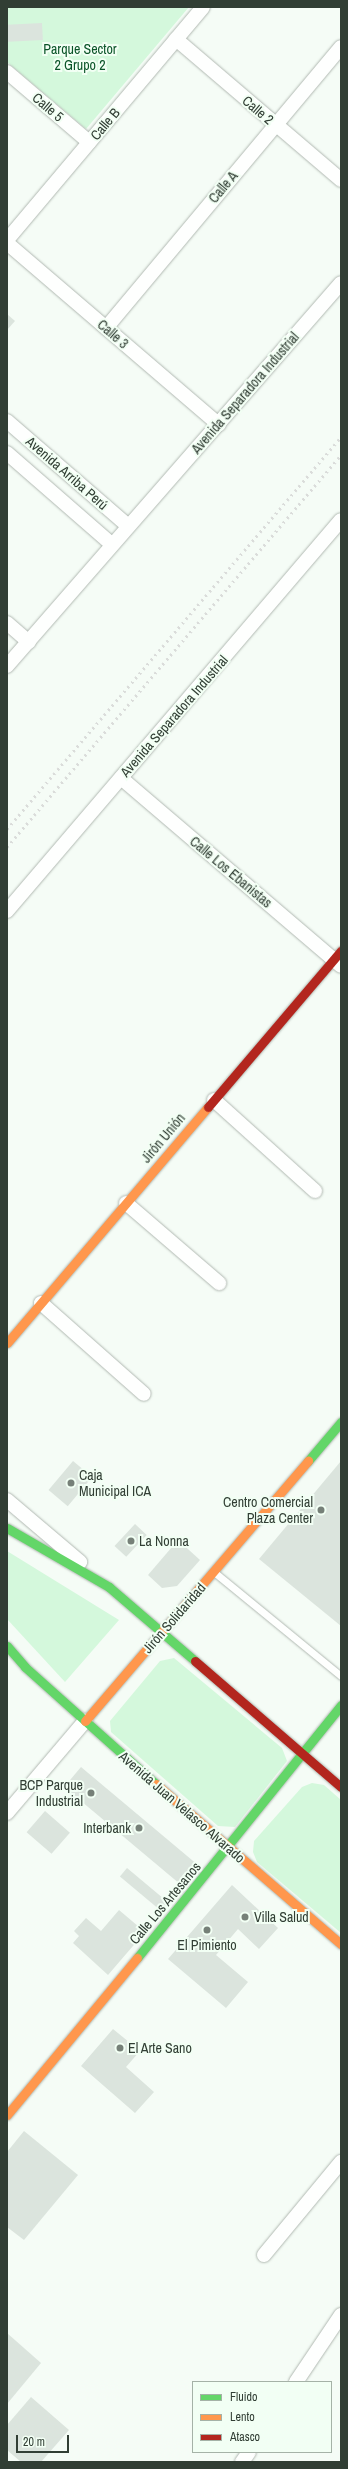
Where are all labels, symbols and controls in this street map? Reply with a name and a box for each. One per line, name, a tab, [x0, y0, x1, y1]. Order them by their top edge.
park label: Parque Sector 2 Grupo 2	[43, 41, 117, 74]
street label: Calle 5	[29, 89, 67, 125]
street label: Calle 2	[239, 92, 277, 128]
street label: Calle B	[87, 104, 123, 144]
street label: Calle A	[205, 167, 241, 207]
street label: Calle 3	[94, 316, 132, 352]
street label: Avenida Separadora Industrial	[188, 329, 302, 457]
street label: Avenida Arriba Perú	[22, 433, 112, 513]
street label: Avenida Separadora Industrial	[117, 652, 231, 780]
street label: Calle Los Ebanistas	[186, 833, 276, 911]
street label: Jirón Unión	[137, 1110, 189, 1166]
place label: Caja Municipal ICA	[79, 1467, 151, 1500]
marker: Caja Municipal ICA	[66, 1478, 76, 1488]
place label: Centro Comercial Plaza Center	[223, 1494, 313, 1526]
marker: Centro Comercial Plaza Center	[316, 1505, 326, 1515]
place label: La Nonna	[139, 1533, 189, 1549]
marker: La Nonna	[126, 1536, 136, 1546]
street label: Jirón Solidaridad	[139, 1579, 209, 1657]
street label: Avenida Juan Velasco Alvarado	[115, 1748, 249, 1866]
place label: BCP Parque Industrial	[19, 1777, 83, 1810]
marker: BCP Parque Industrial	[86, 1788, 96, 1798]
place label: Interbank	[83, 1820, 131, 1836]
marker: Interbank	[134, 1823, 144, 1833]
street label: Calle Los Artesanos	[126, 1858, 204, 1948]
place label: Villa Salud	[254, 1909, 309, 1925]
marker: Villa Salud	[239, 1911, 251, 1923]
marker: El Pimiento	[202, 1925, 212, 1935]
place label: El Pimiento	[177, 1937, 237, 1953]
place label: El Arte Sano	[128, 2040, 192, 2056]
marker: El Arte Sano	[115, 2043, 125, 2053]
legend	[192, 2381, 332, 2453]
text: Fluido	[230, 2389, 257, 2405]
text: Lento	[230, 2409, 255, 2425]
scale bar	[18, 2427, 71, 2453]
text: Atasco	[230, 2429, 260, 2445]
text: 20 m	[23, 2434, 45, 2450]

